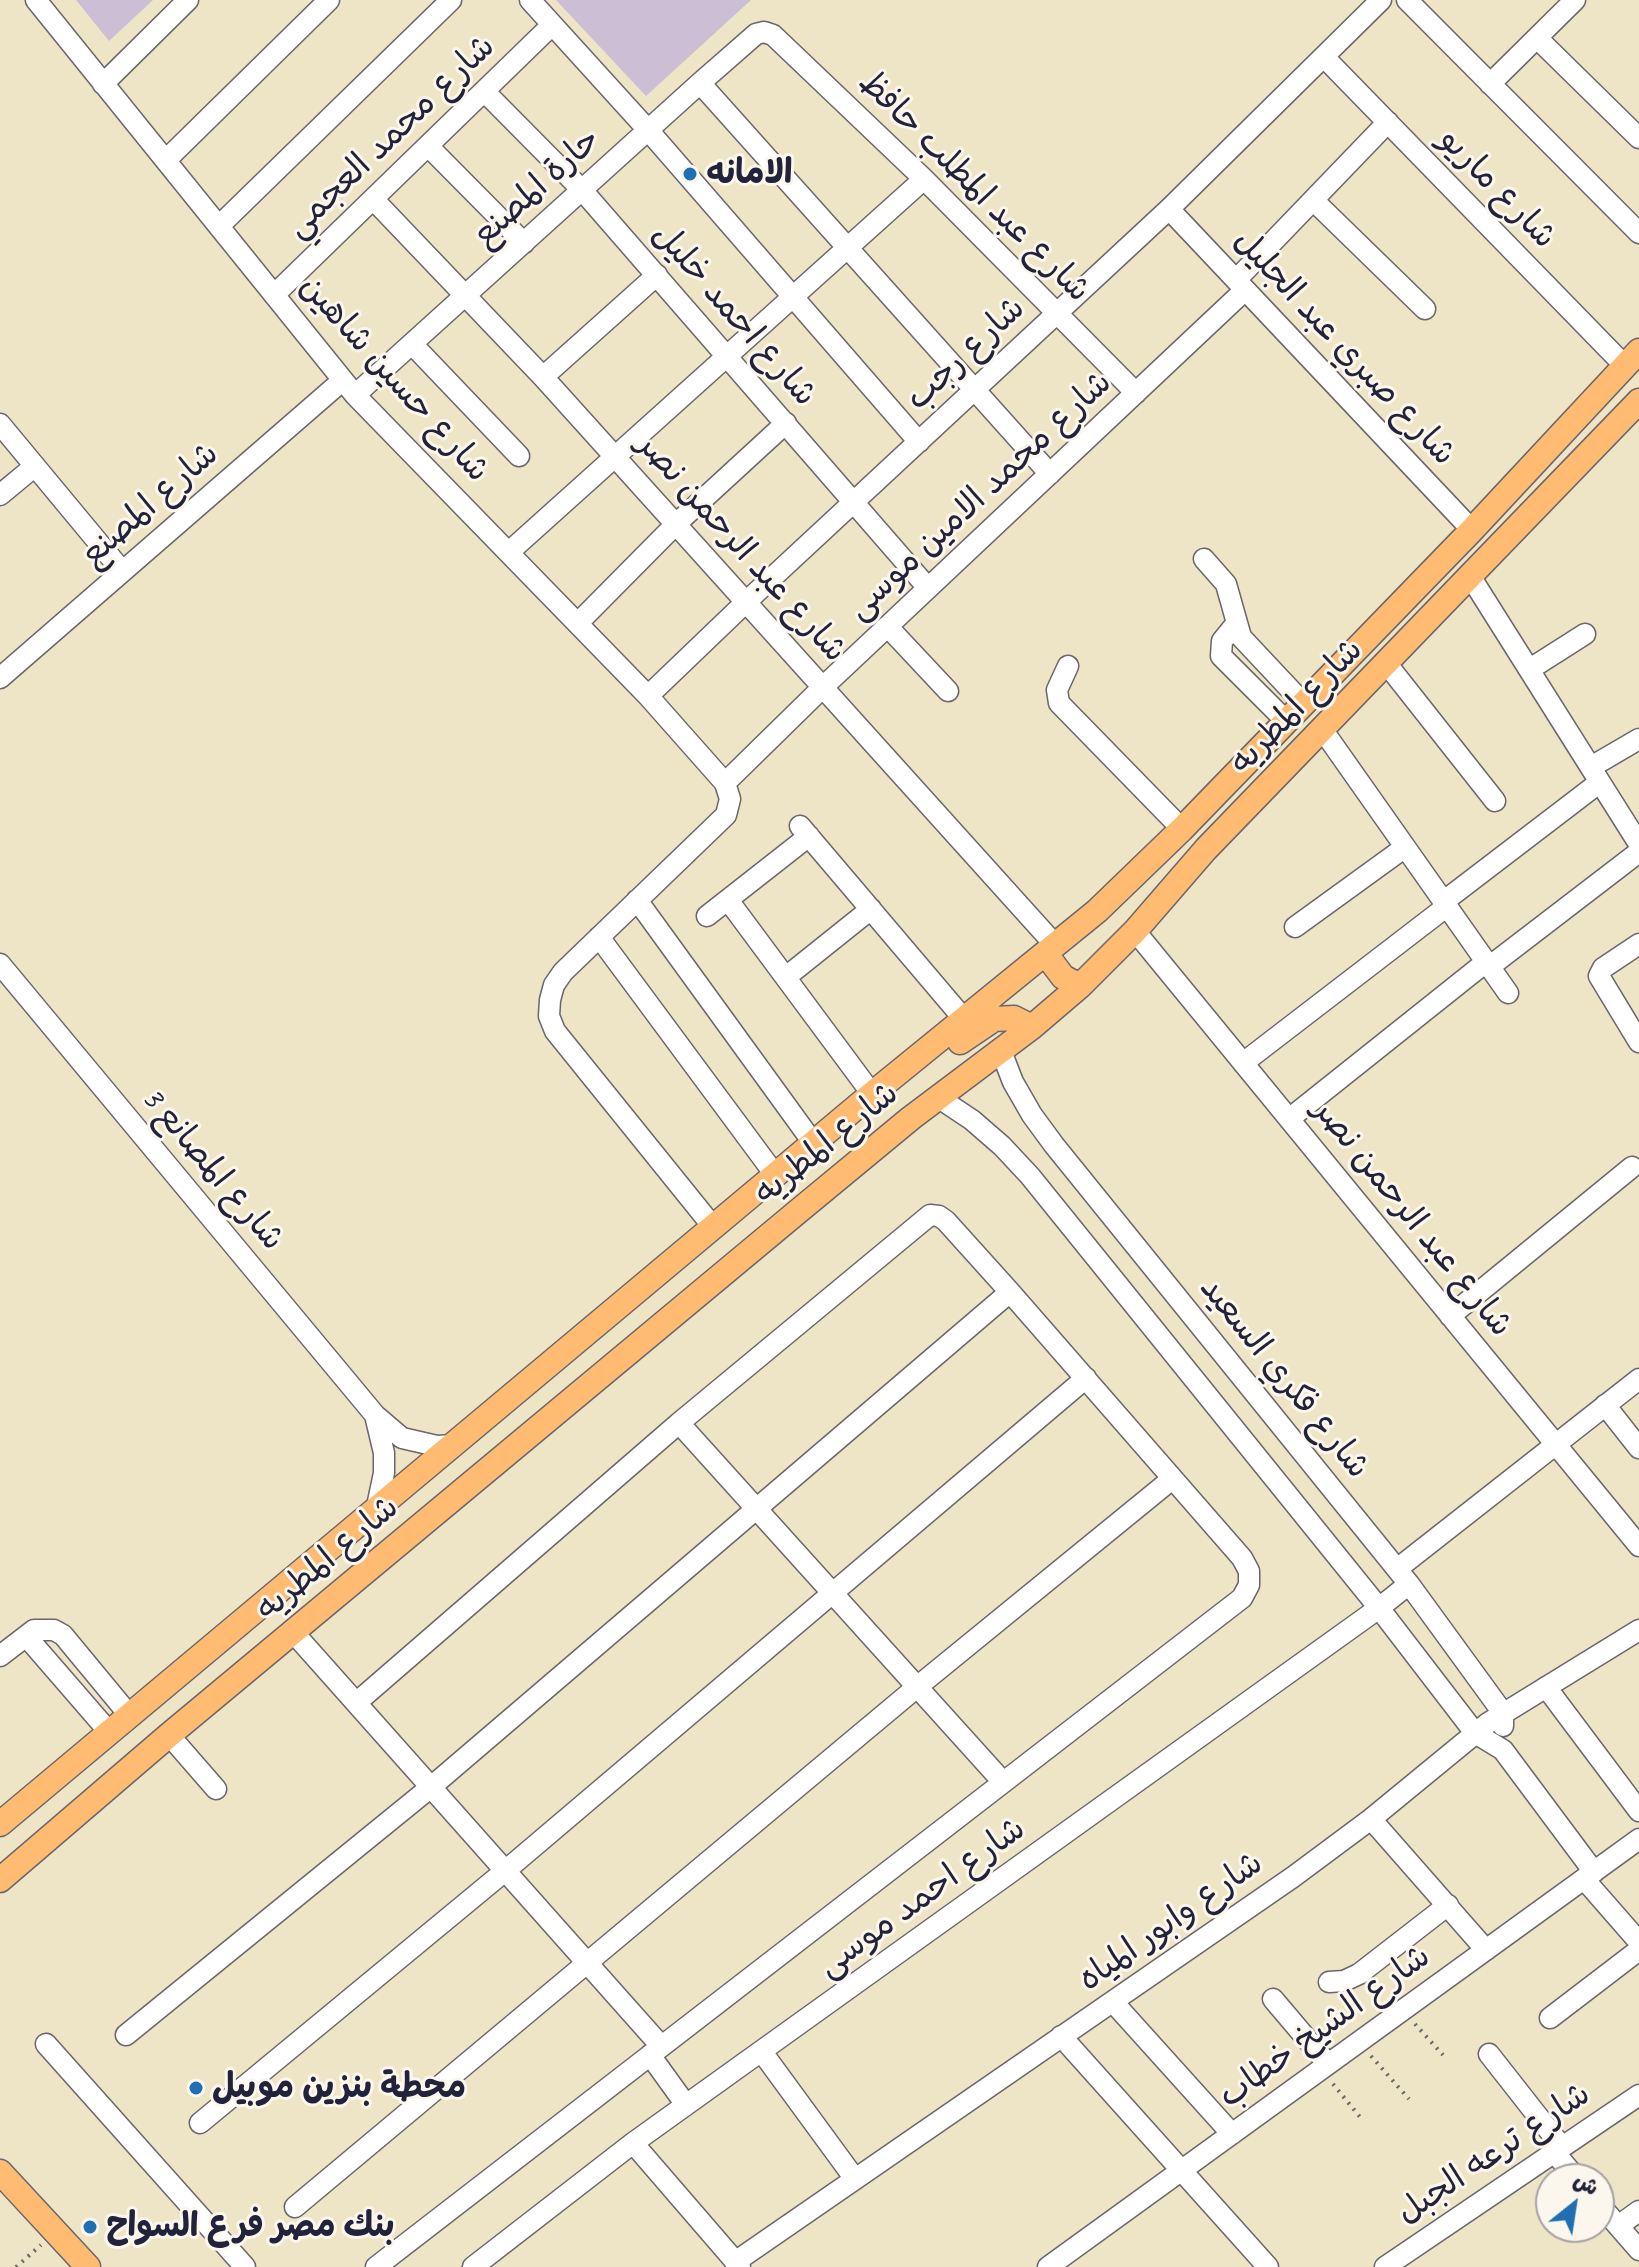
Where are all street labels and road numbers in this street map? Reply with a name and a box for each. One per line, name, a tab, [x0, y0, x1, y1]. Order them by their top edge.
street label: شارع محمد العجمي	[278, 27, 504, 247]
street label: شارع عبد المطلب حافظ	[850, 63, 1098, 311]
street label: حارة المصنع	[465, 120, 609, 256]
street label: شارع ماريو	[1430, 120, 1564, 258]
street label: شارع احمد خليل	[643, 215, 825, 415]
street label: شارع صبري عبد الجليل	[1224, 221, 1464, 475]
street label: شارع حسين شاهين	[290, 267, 498, 491]
street label: شارع رجب	[898, 289, 1034, 419]
street label: شارع محمد الامين موسى	[839, 363, 1121, 629]
street label: شارع عبد الرحمن نصر	[627, 425, 855, 671]
street label: شارع المصنع	[73, 434, 227, 576]
street label: شارع المطريه	[1222, 630, 1372, 784]
street label: شارع المطريه	[747, 1074, 907, 1214]
street label: شارع المصانع 3	[132, 1079, 292, 1259]
street label: شارع عبد الرحمن نصر	[1303, 1090, 1521, 1346]
street label: شارع فكري السعيد	[1190, 1269, 1378, 1487]
street label: شارع المطريه	[248, 1488, 408, 1630]
street label: شارع احمد موسى	[810, 1809, 1034, 1987]
street label: شارع وابور المياه	[1071, 1843, 1271, 2001]
street label: شارع الشيخ خطاب	[1211, 1937, 1439, 2117]
street label: شارع ترعه الجبل	[1389, 2074, 1599, 2234]

